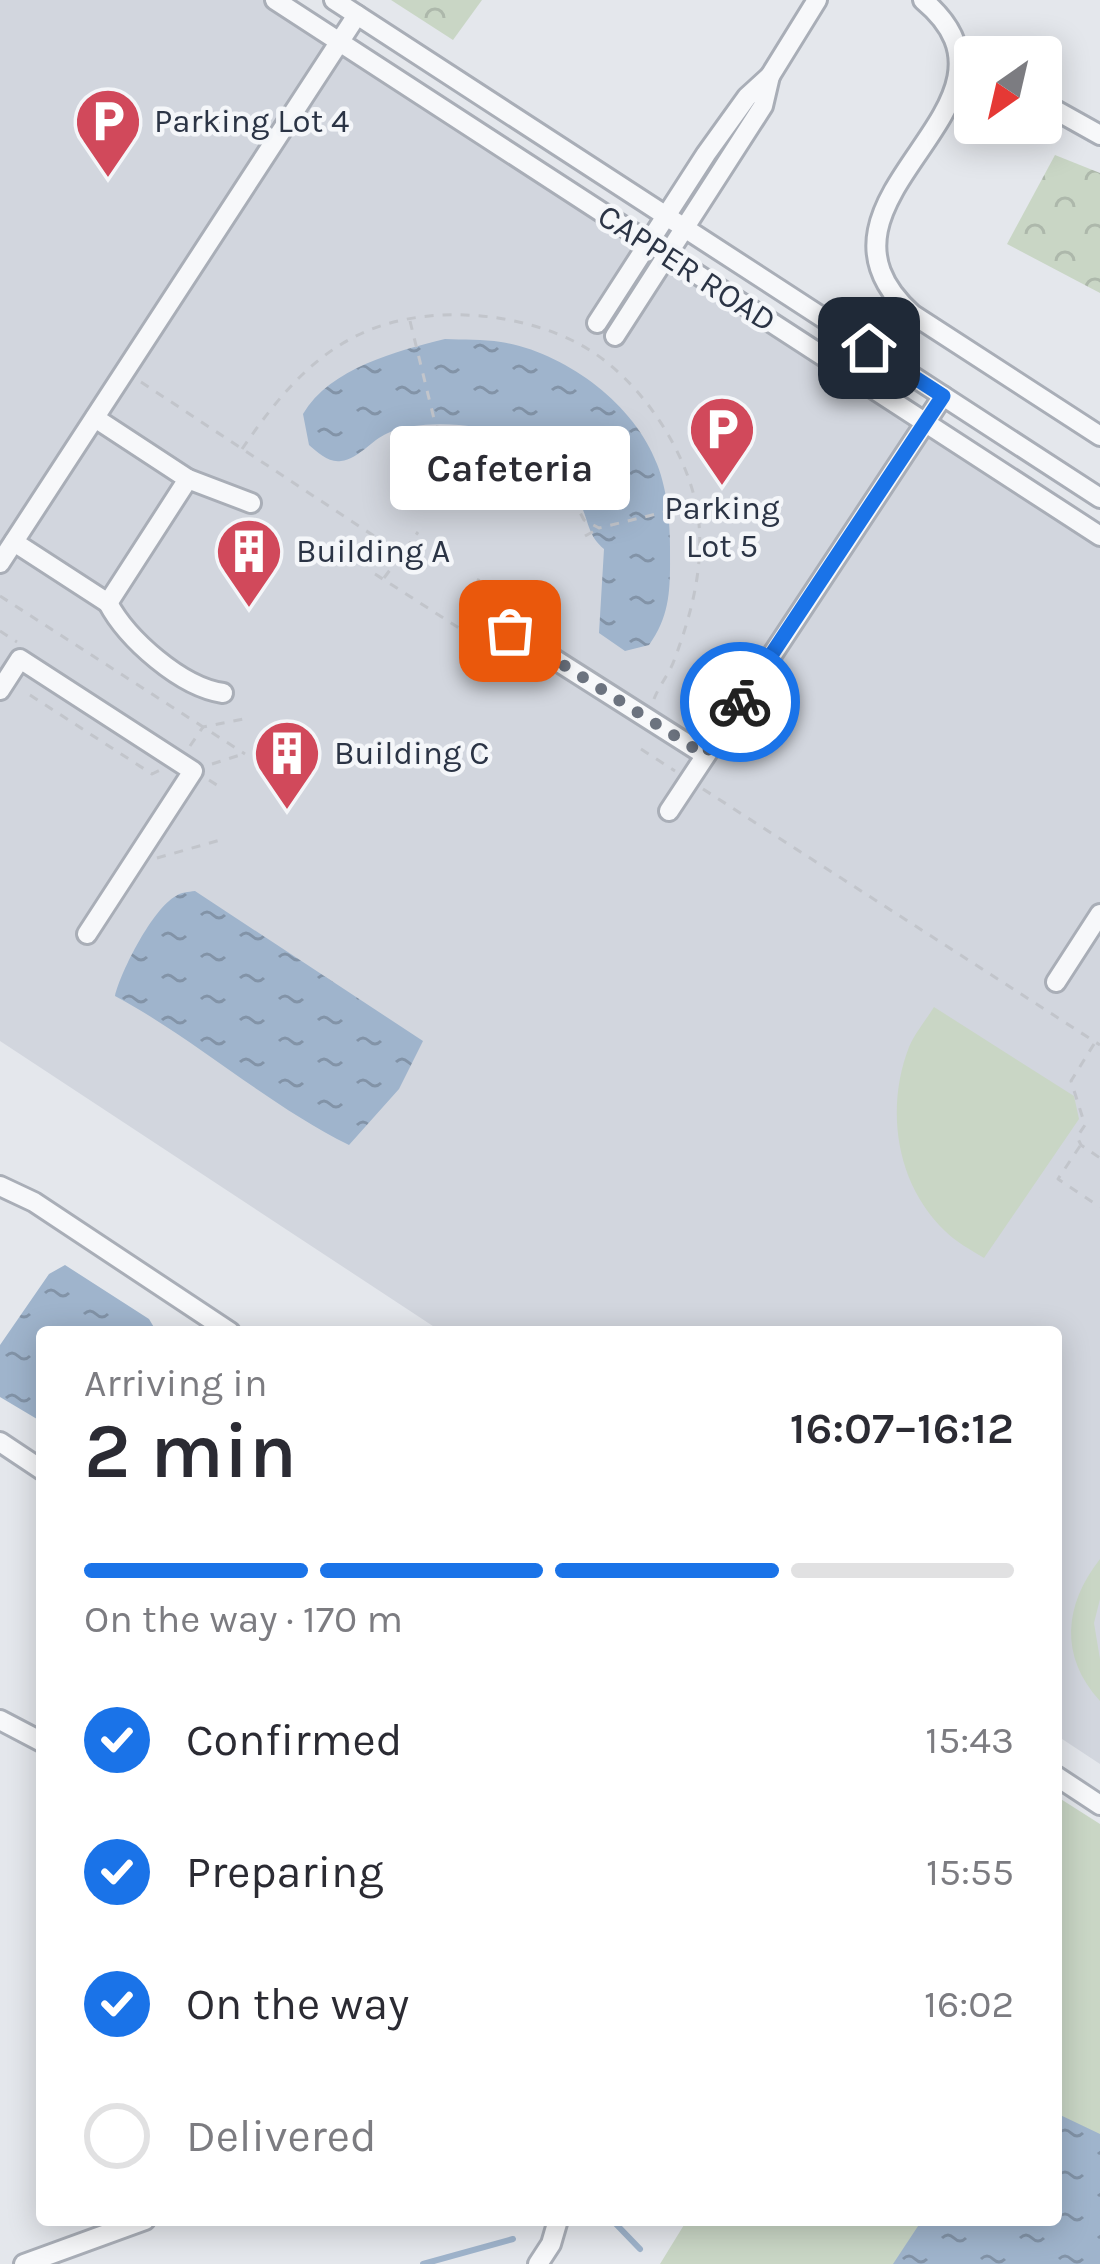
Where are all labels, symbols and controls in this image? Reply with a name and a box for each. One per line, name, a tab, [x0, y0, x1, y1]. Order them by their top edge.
north arrow	[954, 36, 1062, 144]
map controls	[954, 36, 1062, 144]
parking icon: Parking Lot 4	[73, 86, 143, 180]
place label: Parking Lot 4	[154, 102, 349, 140]
street label: CAPPER ROAD	[591, 196, 783, 340]
pin	[818, 297, 920, 399]
icon: home	[836, 315, 902, 381]
parking icon: Parking Lot 5	[687, 394, 757, 488]
callout: Cafeteria	[390, 427, 630, 511]
text: Cafeteria	[426, 445, 594, 491]
place label: Parking Lot 5	[664, 489, 780, 565]
building icon: Building A	[214, 516, 284, 610]
place label: Building A	[296, 532, 450, 570]
pin	[459, 580, 561, 682]
icon: bag	[477, 598, 543, 664]
courier	[680, 642, 800, 762]
icon: bike	[707, 669, 773, 735]
building icon: Building C	[252, 718, 322, 812]
place label: Building C	[334, 734, 490, 772]
text: Arriving in	[84, 1360, 267, 1406]
text: 16:07–16:12	[790, 1402, 1014, 1454]
text: 2 min	[84, 1405, 297, 1497]
text: On the way · 170 m	[84, 1596, 403, 1642]
icon: check	[84, 1707, 150, 1773]
text: Confirmed	[186, 1714, 402, 1766]
text: 15:43	[925, 1717, 1014, 1763]
icon: check	[84, 1839, 150, 1905]
text: Preparing	[186, 1846, 384, 1898]
text: 15:55	[926, 1849, 1014, 1895]
icon: check	[84, 1971, 150, 2037]
text: On the way	[186, 1978, 409, 2030]
text: 16:02	[924, 1981, 1014, 2027]
text: Delivered	[186, 2110, 377, 2162]

